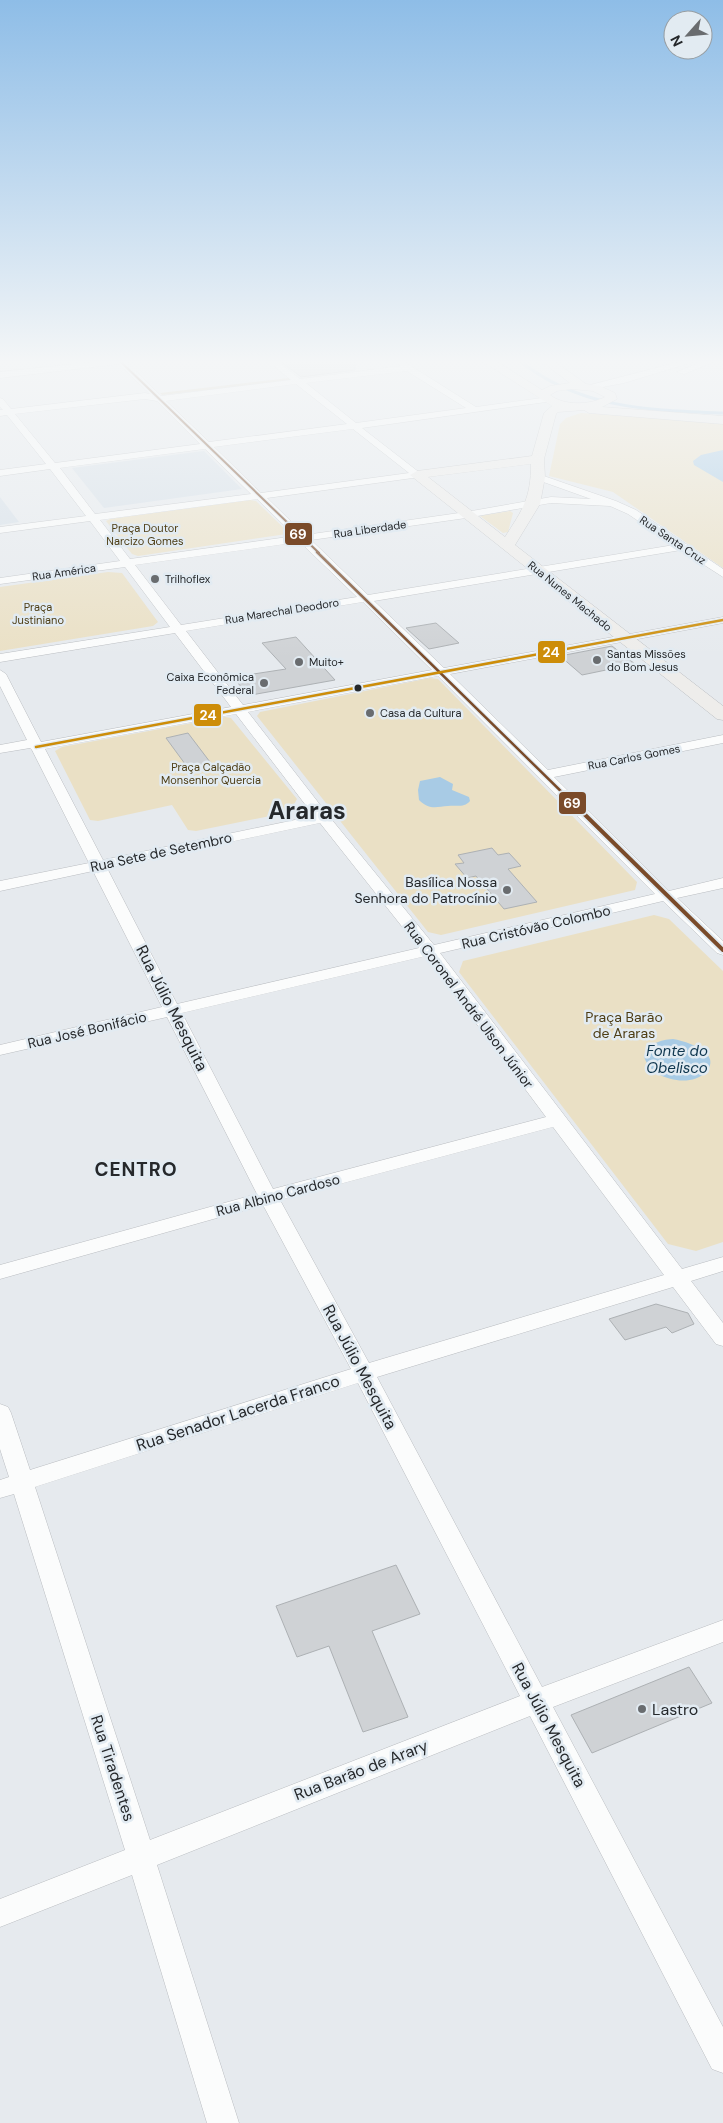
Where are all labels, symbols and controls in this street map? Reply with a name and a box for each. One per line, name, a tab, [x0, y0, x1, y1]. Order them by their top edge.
north arrow	[663, 10, 713, 60]
text: N	[666, 32, 687, 50]
street label: Rua Santa Cruz	[637, 513, 709, 567]
street label: Rua Liberdade	[333, 517, 407, 541]
park label: Praça Doutor Narcizo Gomes	[106, 521, 184, 548]
line badge: 69	[284, 522, 313, 546]
text: 69	[289, 525, 307, 543]
street label: Rua Nunes Machado	[525, 558, 615, 634]
street label: Rua América	[31, 561, 97, 583]
place label: Trilhoflex	[165, 572, 211, 586]
marker: Trilhoflex	[149, 573, 161, 585]
street label: Rua Marechal Deodoro	[224, 595, 340, 627]
park label: Praça Justiniano	[12, 600, 64, 627]
line badge: 24	[537, 640, 566, 664]
text: 24	[542, 643, 560, 661]
place label: Santas Missões do Bom Jesus	[607, 647, 686, 674]
marker: Santas Missões do Bom Jesus	[591, 654, 603, 666]
place label: Muito+	[309, 655, 344, 669]
marker: Muito+	[293, 656, 305, 668]
place label: Caixa Econômica Federal	[167, 670, 254, 697]
marker: Caixa Econômica Federal	[258, 677, 270, 689]
unlabelled marker	[353, 683, 363, 693]
line badge: 24	[193, 703, 222, 727]
text: 24	[199, 706, 217, 724]
place label: Casa da Cultura	[380, 706, 461, 720]
marker: Casa da Cultura	[364, 707, 376, 719]
street label: Rua Carlos Gomes	[587, 741, 681, 773]
park label: Praça Calçadão Monsenhor Quercia	[161, 760, 261, 787]
line badge: 69	[558, 791, 587, 815]
text: 69	[563, 794, 581, 812]
district label: Araras	[268, 795, 346, 826]
street label: Rua Sete de Setembro	[88, 828, 234, 876]
place label: Basílica Nossa Senhora do Patrocínio	[354, 873, 497, 907]
marker: Basílica Nossa Senhora do Patrocínio	[501, 884, 513, 896]
street label: Rua Cristóvão Colombo	[460, 901, 612, 953]
street label: Rua Coronel André Ulson Júnior	[400, 918, 538, 1092]
street label: Rua Júlio Mesquita	[131, 942, 213, 1074]
street label: Rua José Bonifácio	[26, 1008, 148, 1052]
park label: Praça Barão de Araras	[585, 1008, 663, 1042]
water label: Fonte do Obelisco	[646, 1041, 708, 1078]
district label: CENTRO	[94, 1157, 178, 1182]
street label: Rua Albino Cardoso	[214, 1170, 342, 1220]
street label: Rua Júlio Mesquita	[318, 1301, 402, 1433]
street label: Rua Senador Lacerda Franco	[134, 1370, 342, 1456]
street label: Rua Júlio Mesquita	[507, 1659, 591, 1791]
place label: Lastro	[652, 1699, 698, 1720]
marker: Lastro	[636, 1703, 648, 1715]
street label: Rua Tiradentes	[86, 1712, 140, 1824]
street label: Rua Barão de Arary	[291, 1735, 431, 1805]

